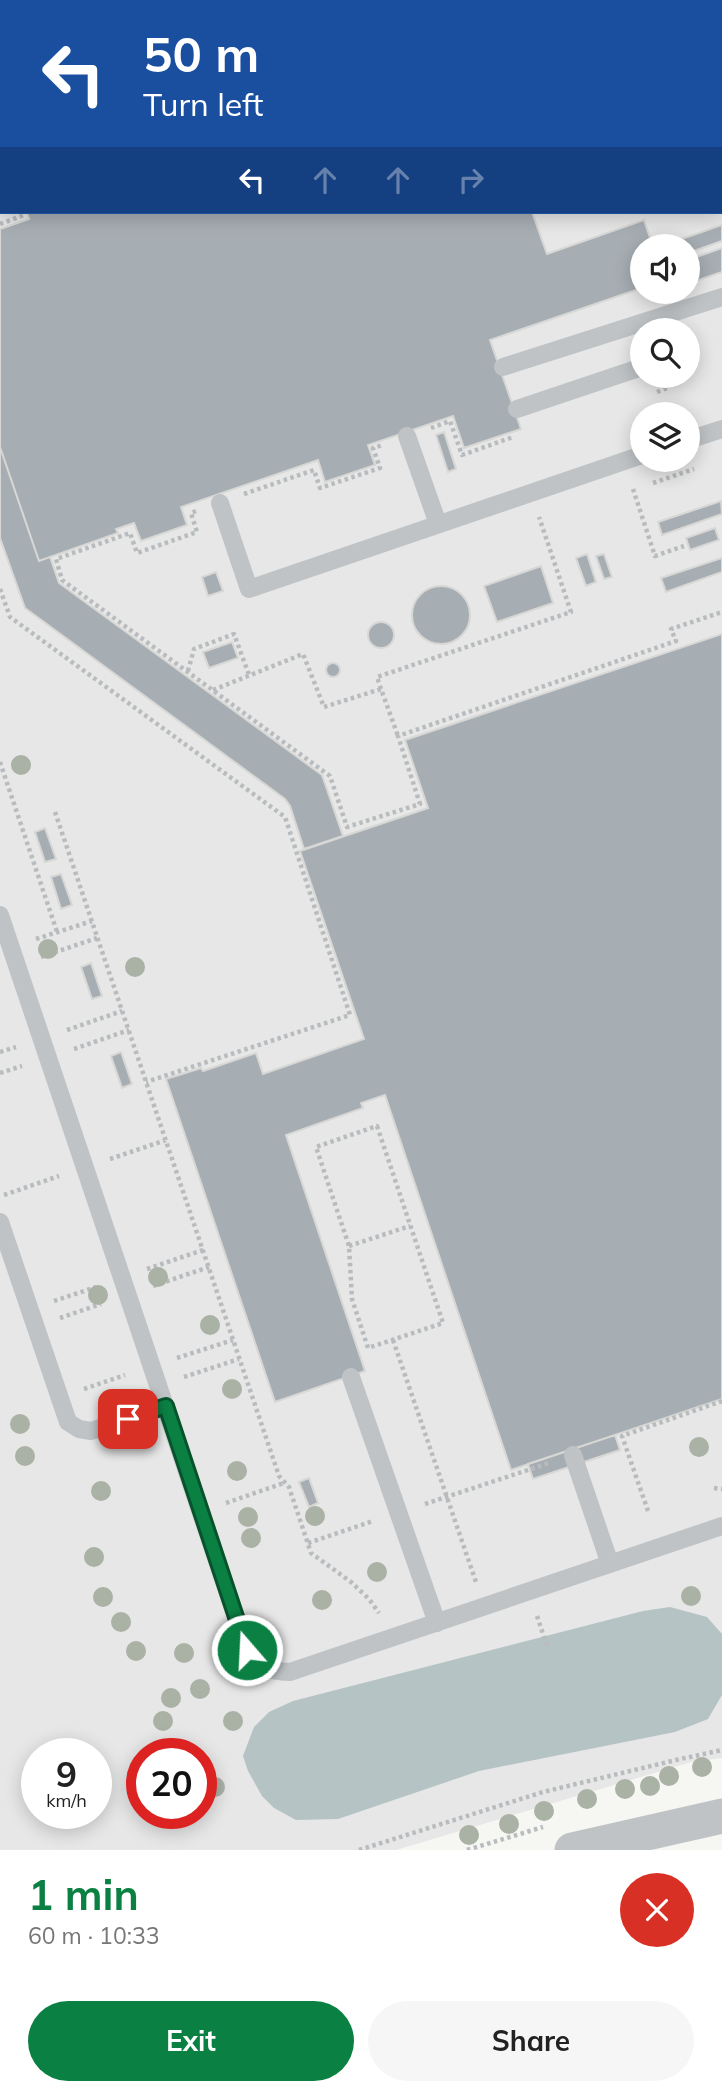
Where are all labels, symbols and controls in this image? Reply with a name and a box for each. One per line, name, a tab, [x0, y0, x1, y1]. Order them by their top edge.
text: 50 m	[143, 23, 259, 84]
icon: left	[28, 28, 119, 119]
text: Turn left	[143, 84, 263, 124]
icon: left	[233, 161, 271, 199]
icon: ahead	[306, 161, 344, 199]
icon: ahead	[379, 161, 417, 199]
icon: right	[452, 161, 490, 199]
map controls	[630, 234, 700, 472]
button: sound	[630, 234, 700, 304]
button: search	[630, 318, 700, 388]
button: layers	[630, 402, 700, 472]
pin	[98, 1389, 158, 1449]
icon: arrive	[109, 1400, 147, 1438]
position arrow	[210, 1613, 284, 1687]
speed limit sign: 20	[126, 1738, 217, 1829]
text: 9	[56, 1752, 77, 1796]
text: km/h	[46, 1789, 87, 1812]
text: 1 min	[28, 1868, 139, 1921]
button: close	[620, 1873, 694, 1947]
text: 60 m · 10:33	[28, 1921, 160, 1950]
button: Exit	[28, 2001, 354, 2081]
button: Share	[368, 2001, 694, 2081]

